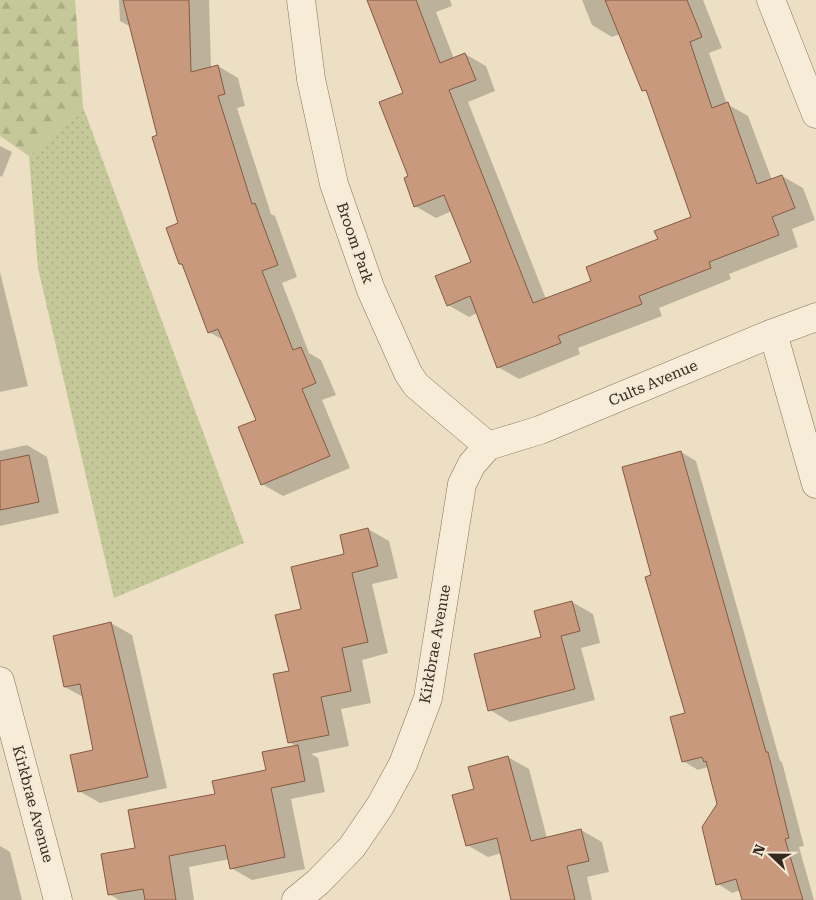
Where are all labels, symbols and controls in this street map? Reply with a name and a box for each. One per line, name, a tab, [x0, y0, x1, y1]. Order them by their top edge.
street label: Broom Park	[333, 200, 378, 287]
street label: Cults Avenue	[606, 356, 700, 410]
street label: Kirkbrae Avenue	[416, 583, 454, 705]
street label: Kirkbrae Avenue	[9, 743, 57, 865]
north arrow	[746, 830, 796, 880]
text: N	[750, 842, 768, 858]

